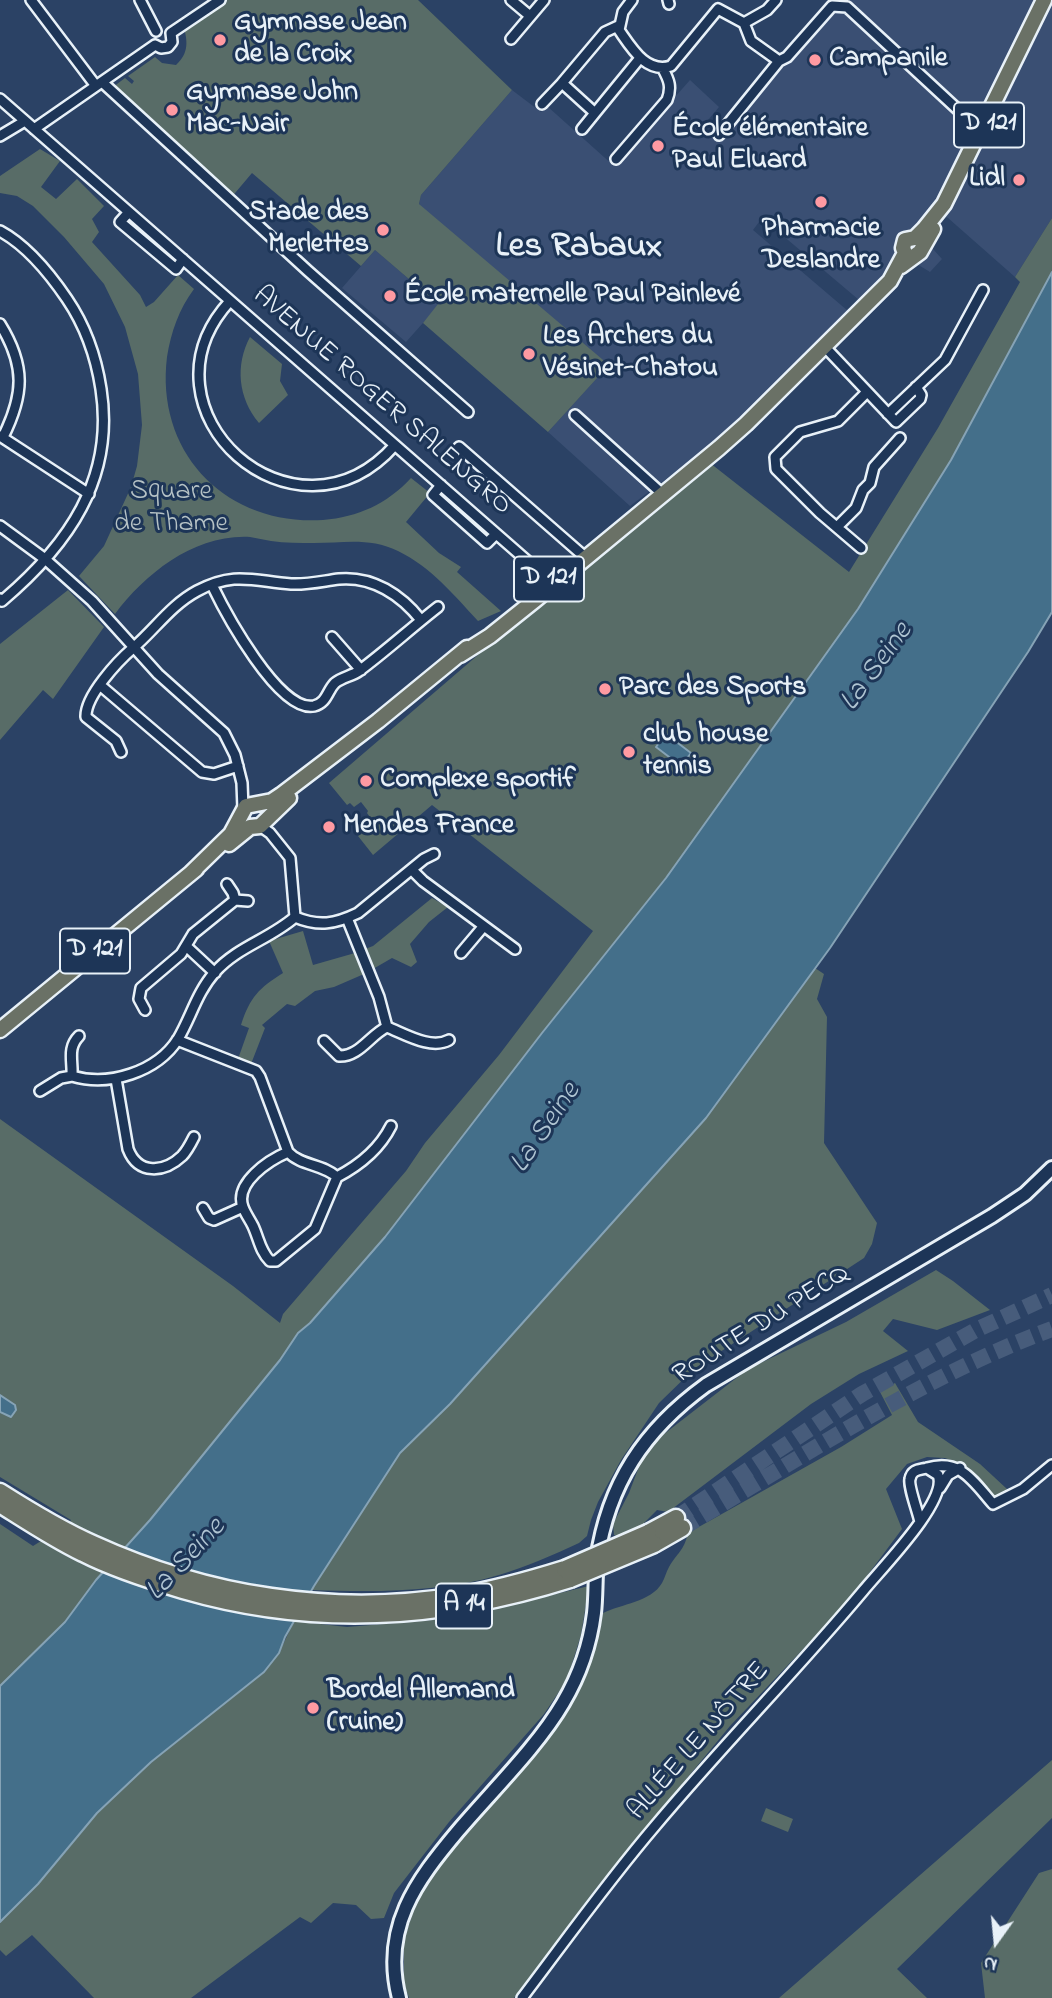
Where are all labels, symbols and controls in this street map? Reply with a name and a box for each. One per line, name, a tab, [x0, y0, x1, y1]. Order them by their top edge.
place label: Gymnase Jean de la Croix	[234, 7, 407, 73]
marker: Gymnase Jean de la Croix	[212, 32, 228, 48]
place label: Campanile	[829, 43, 948, 77]
marker: Campanile	[807, 52, 823, 68]
place label: Gymnase John Mac-Nair	[186, 77, 358, 143]
marker: Gymnase John Mac-Nair	[164, 102, 180, 118]
road number: D 121	[954, 102, 1024, 148]
place label: École élémentaire Paul Eluard	[672, 113, 868, 179]
marker: École élémentaire Paul Eluard	[650, 138, 666, 154]
place label: Lidl	[969, 163, 1005, 197]
marker: Lidl	[1011, 172, 1027, 188]
marker: Pharmacie Deslandre	[813, 194, 829, 210]
place label: Stade des Merlettes	[249, 197, 369, 263]
place label: Pharmacie Deslandre	[762, 213, 880, 279]
marker: Stade des Merlettes	[375, 222, 391, 238]
district label: Les Rabaux	[496, 228, 662, 270]
place label: École maternelle Paul Painlevé	[404, 279, 741, 313]
street label: AVENUE ROGER SALENGRO	[245, 280, 517, 524]
marker: École maternelle Paul Painlevé	[382, 288, 398, 304]
place label: Les Archers du Vésinet-Chatou	[543, 321, 718, 387]
marker: Les Archers du Vésinet-Chatou	[521, 346, 537, 362]
park label: Square de Thame	[114, 476, 228, 542]
road number: D 121	[514, 556, 584, 601]
water label: La Seine	[834, 617, 922, 719]
place label: Parc des Sports	[619, 672, 806, 706]
marker: Parc des Sports	[597, 681, 613, 697]
place label: club house tennis	[643, 719, 768, 785]
marker: club house tennis	[621, 744, 637, 760]
place label: Complexe sportif	[380, 764, 576, 798]
marker: Complexe sportif	[358, 773, 374, 789]
place label: Mendes France	[343, 810, 514, 844]
marker: Mendes France	[321, 819, 337, 835]
road number: D 121	[60, 928, 130, 974]
water label: La Seine	[504, 1077, 590, 1181]
street label: ROUTE DU PECQ	[668, 1258, 856, 1394]
water label: La Seine	[139, 1512, 235, 1610]
road number: A 14	[436, 1583, 492, 1628]
street label: ALLÉE LE NÔTRE	[622, 1656, 778, 1828]
place label: Bordel Allemand (ruine)	[327, 1675, 515, 1741]
marker: Bordel Allemand (ruine)	[305, 1700, 321, 1716]
north arrow	[961, 1907, 1031, 1977]
text: N	[981, 1948, 1000, 1977]

